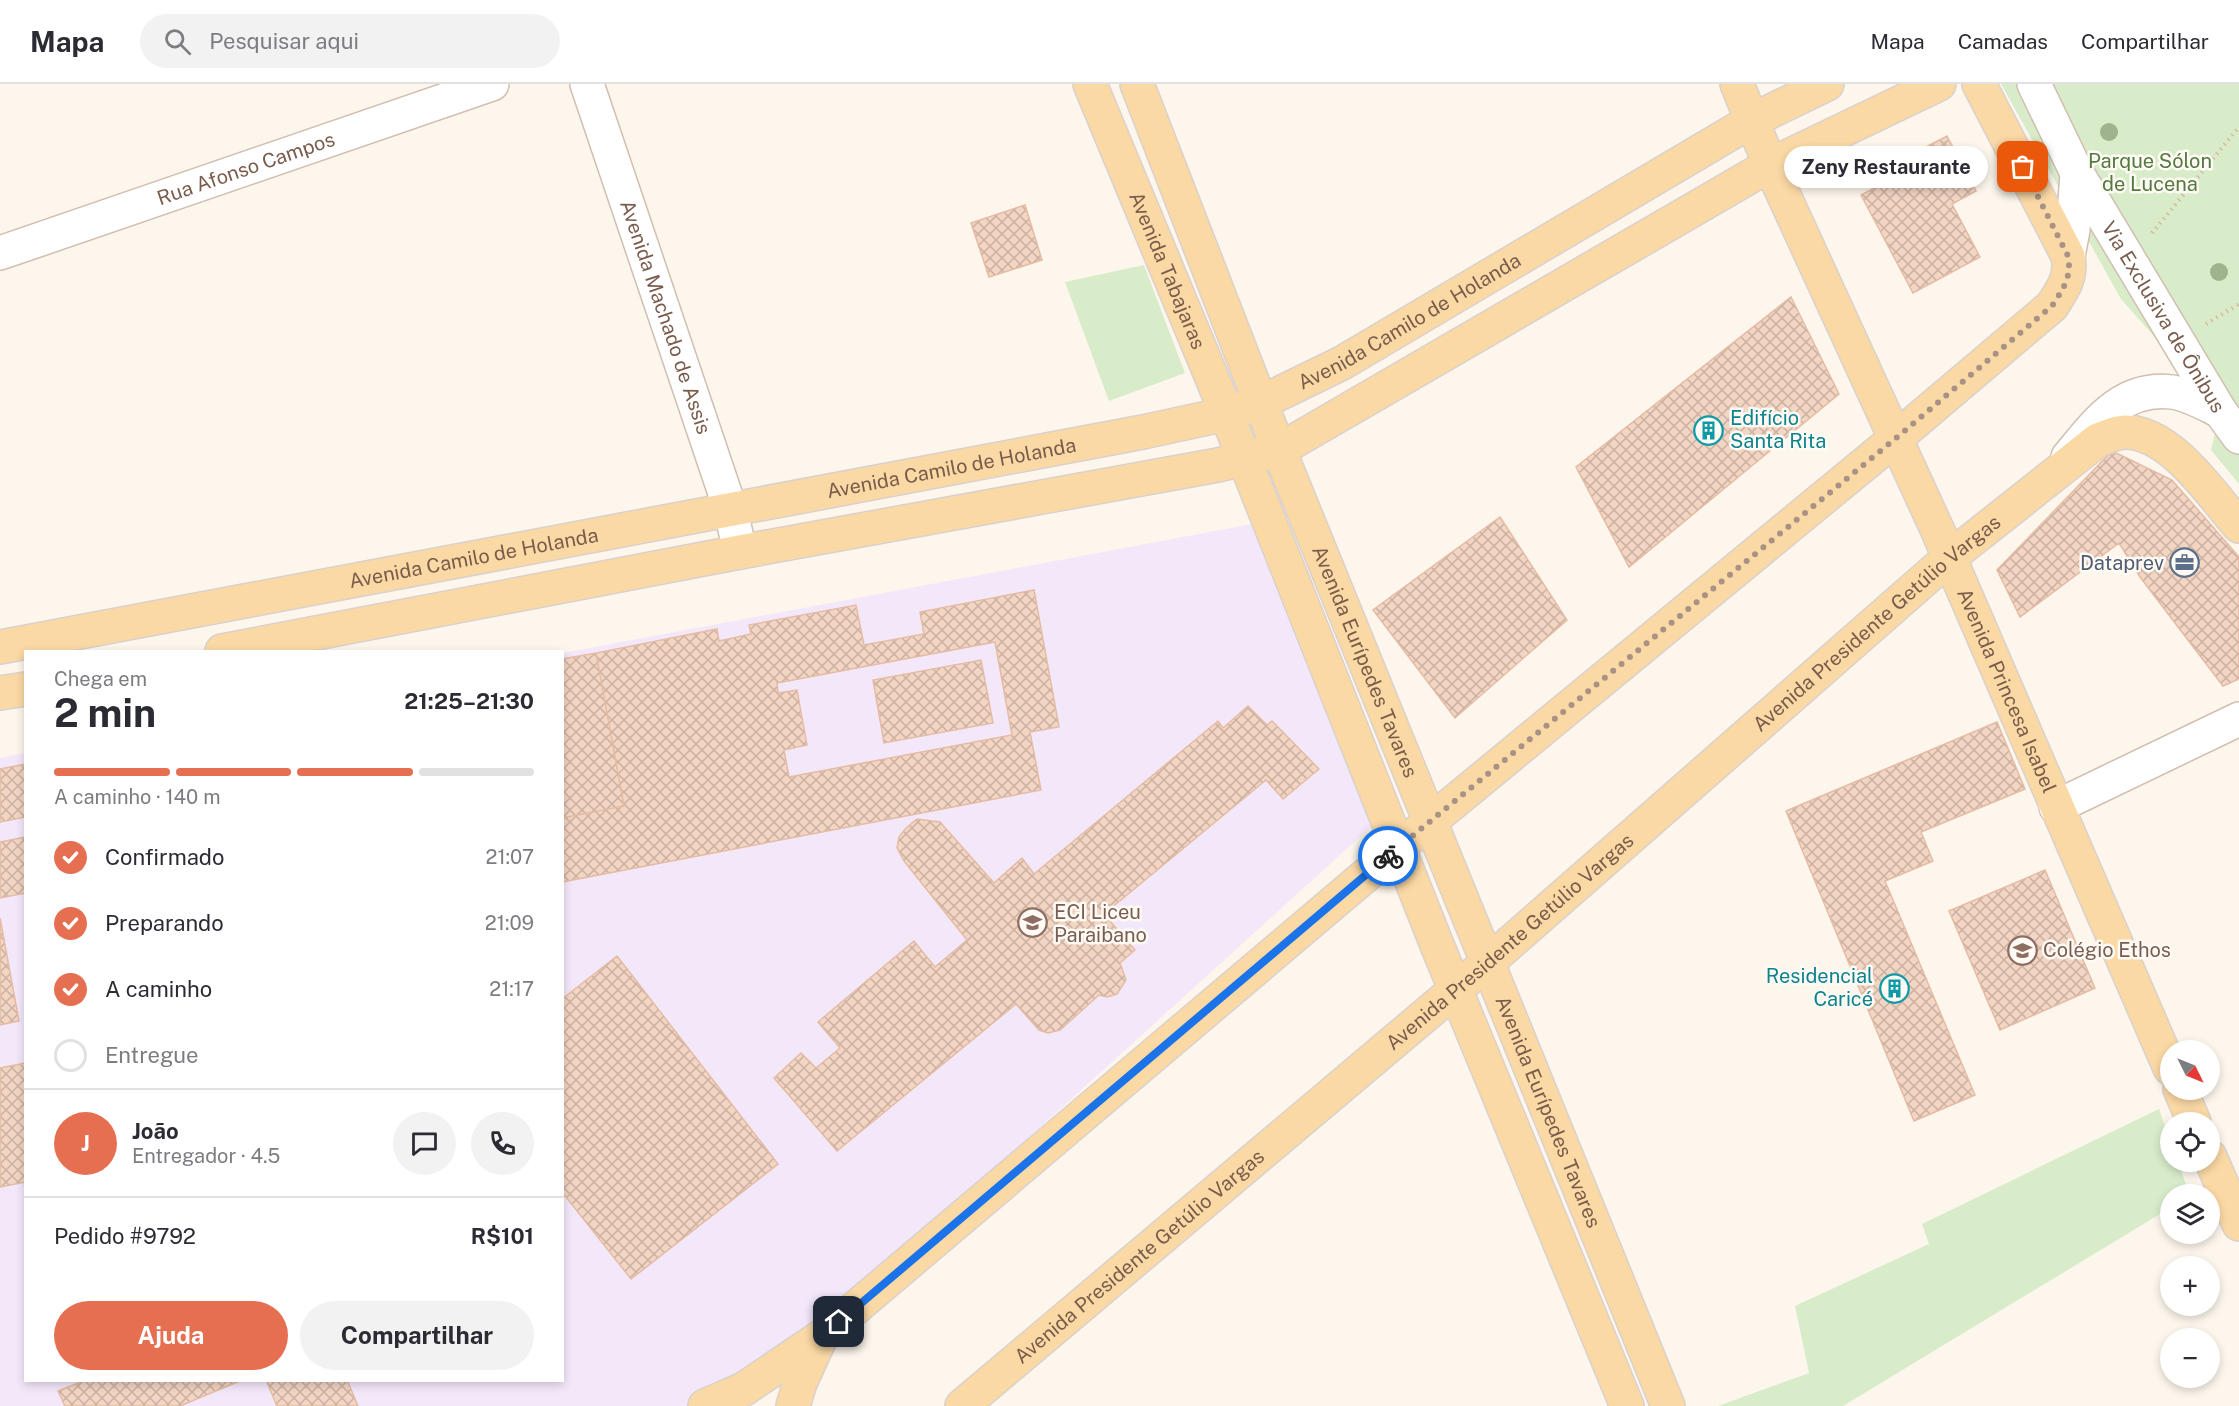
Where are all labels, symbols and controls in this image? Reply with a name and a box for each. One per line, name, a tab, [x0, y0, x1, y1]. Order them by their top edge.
search box	[140, 14, 560, 68]
text: Mapa	[30, 25, 104, 58]
icon: search	[161, 25, 194, 58]
text: Pesquisar aqui	[209, 28, 359, 54]
text: Mapa	[1871, 29, 1925, 54]
text: Camadas	[1958, 29, 2048, 54]
text: Compartilhar	[2081, 29, 2209, 54]
street label: Rua Afonso Campos	[154, 127, 338, 210]
pin	[1997, 141, 2048, 192]
callout: Zeny Restaurante	[1783, 146, 1987, 188]
park label: Parque Sólon de Lucena	[2088, 149, 2212, 196]
icon: bag	[2006, 150, 2039, 183]
text: Zeny Restaurante	[1801, 155, 1971, 179]
street label: Avenida Tabajaras	[1124, 188, 1211, 353]
street label: Avenida Machado de Assis	[615, 197, 716, 437]
street label: Via Exclusiva de Ônibus	[2097, 217, 2230, 417]
street label: Avenida Camilo de Holanda	[1294, 248, 1525, 395]
place label: Edifício Santa Rita	[1730, 406, 1826, 453]
building icon: Edifício Santa Rita	[1693, 414, 1725, 446]
street label: Avenida Camilo de Holanda	[825, 433, 1078, 503]
street label: Avenida Presidente Getúlio Vargas	[1748, 510, 2005, 736]
street label: Avenida Camilo de Holanda	[347, 523, 600, 593]
street label: Avenida Eurípedes Tavares	[1307, 542, 1423, 781]
office icon: Dataprev	[2169, 547, 2201, 579]
place label: Dataprev	[2080, 551, 2164, 575]
street label: Avenida Princesa Isabel	[1952, 585, 2062, 796]
text: Chega em	[54, 667, 147, 691]
text: 21:25–21:30	[404, 688, 534, 714]
text: 2 min	[54, 690, 156, 736]
text: A caminho · 140 m	[54, 785, 221, 809]
courier	[1358, 826, 1418, 886]
street label: Avenida Presidente Getúlio Vargas	[1381, 828, 1638, 1055]
icon: bike	[1372, 840, 1405, 873]
icon: check	[54, 841, 87, 874]
text: Confirmado	[105, 844, 224, 870]
text: 21:07	[486, 845, 534, 869]
place label: ECI Liceu Paraibano	[1054, 900, 1147, 947]
icon: check	[54, 907, 87, 940]
school or university icon: ECI Liceu Paraibano	[1017, 907, 1049, 939]
text: Preparando	[105, 910, 224, 936]
text: 21:09	[485, 911, 534, 935]
school or university icon: Colégio Ethos	[2006, 934, 2038, 966]
place label: Colégio Ethos	[2043, 938, 2171, 962]
place label: Residencial Caricé	[1766, 964, 1873, 1011]
building icon: Residencial Caricé	[1878, 972, 1910, 1004]
icon: check	[54, 973, 87, 1006]
text: A caminho	[105, 976, 212, 1002]
text: 21:17	[489, 977, 534, 1001]
street label: Avenida Eurípedes Tavares	[1490, 992, 1606, 1231]
north arrow	[2160, 1040, 2220, 1100]
map controls	[2160, 1040, 2220, 1388]
text: Entregue	[105, 1042, 199, 1068]
button: chat	[393, 1112, 456, 1175]
button: phone	[471, 1112, 534, 1175]
button: locate	[2160, 1112, 2220, 1172]
text: João	[132, 1118, 179, 1144]
text: J	[81, 1130, 90, 1156]
text: Entregador · 4.5	[132, 1144, 280, 1168]
street label: Avenida Presidente Getúlio Vargas	[1010, 1144, 1269, 1369]
button: layers	[2160, 1184, 2220, 1244]
text: Pedido #9792	[54, 1223, 196, 1249]
text: R$101	[471, 1223, 534, 1249]
button: +	[2160, 1256, 2220, 1316]
pin	[813, 1296, 864, 1347]
button: Ajuda	[54, 1301, 288, 1370]
button: Compartilhar	[300, 1301, 534, 1370]
icon: home	[822, 1305, 855, 1338]
button: −	[2160, 1328, 2220, 1388]

